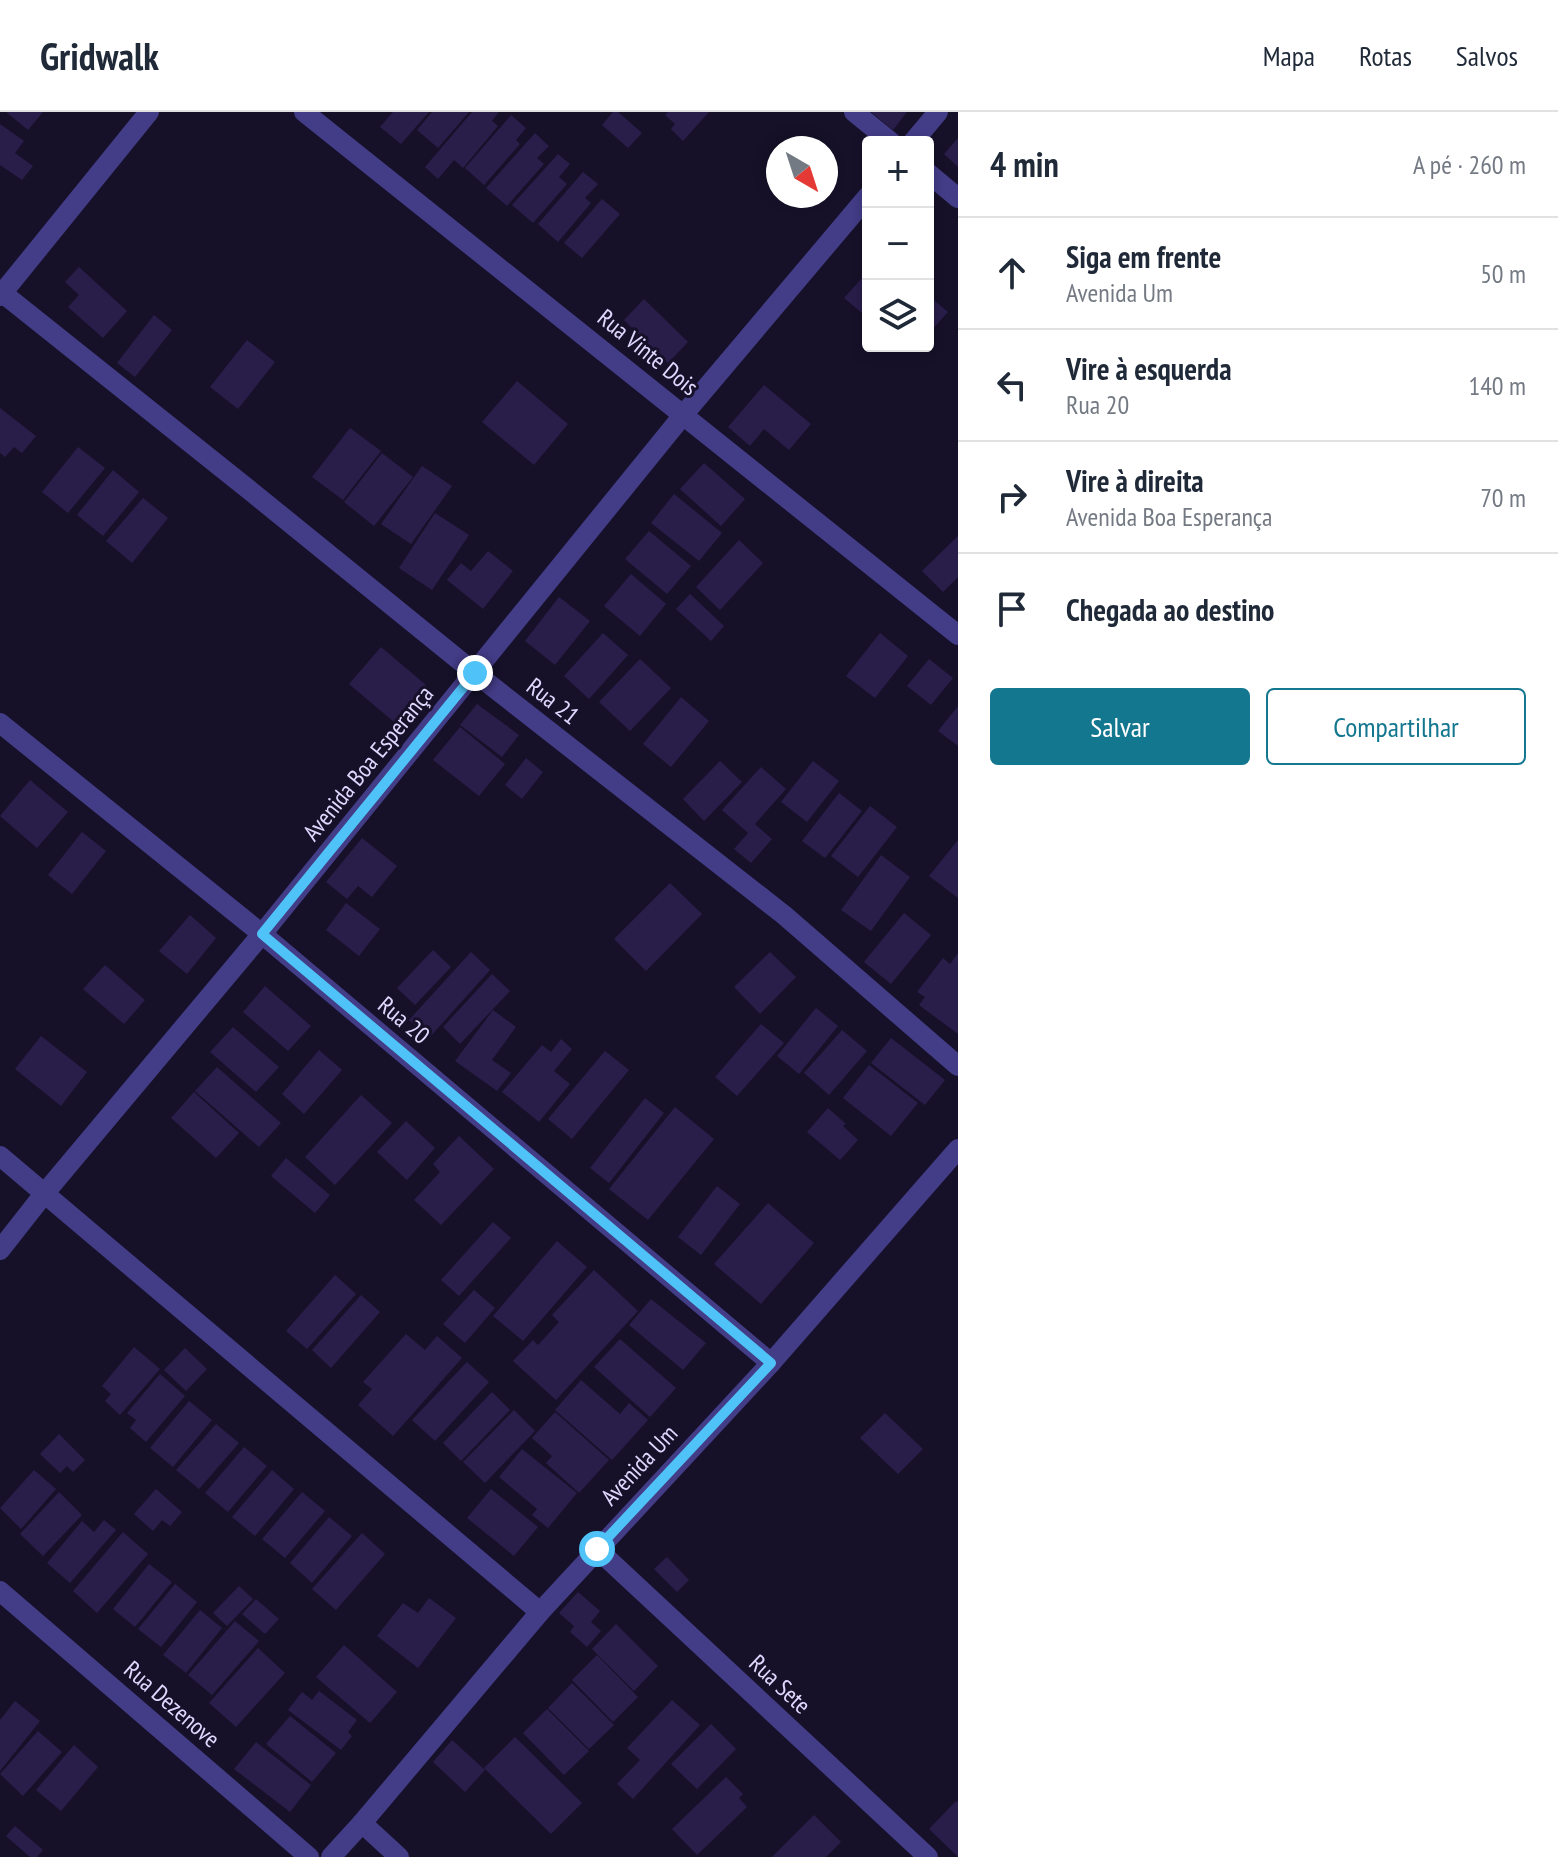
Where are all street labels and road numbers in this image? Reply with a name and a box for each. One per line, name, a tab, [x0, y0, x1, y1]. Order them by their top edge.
street label: Rua Vinte Dois	[591, 302, 705, 402]
street label: Rua 21	[521, 671, 585, 731]
street label: Avenida Boa Esperança	[296, 679, 440, 847]
street label: Rua 20	[372, 989, 436, 1051]
street label: Avenida Um	[594, 1418, 684, 1512]
street label: Rua Sete	[743, 1648, 817, 1720]
street label: Rua Dezenove	[118, 1654, 226, 1754]

